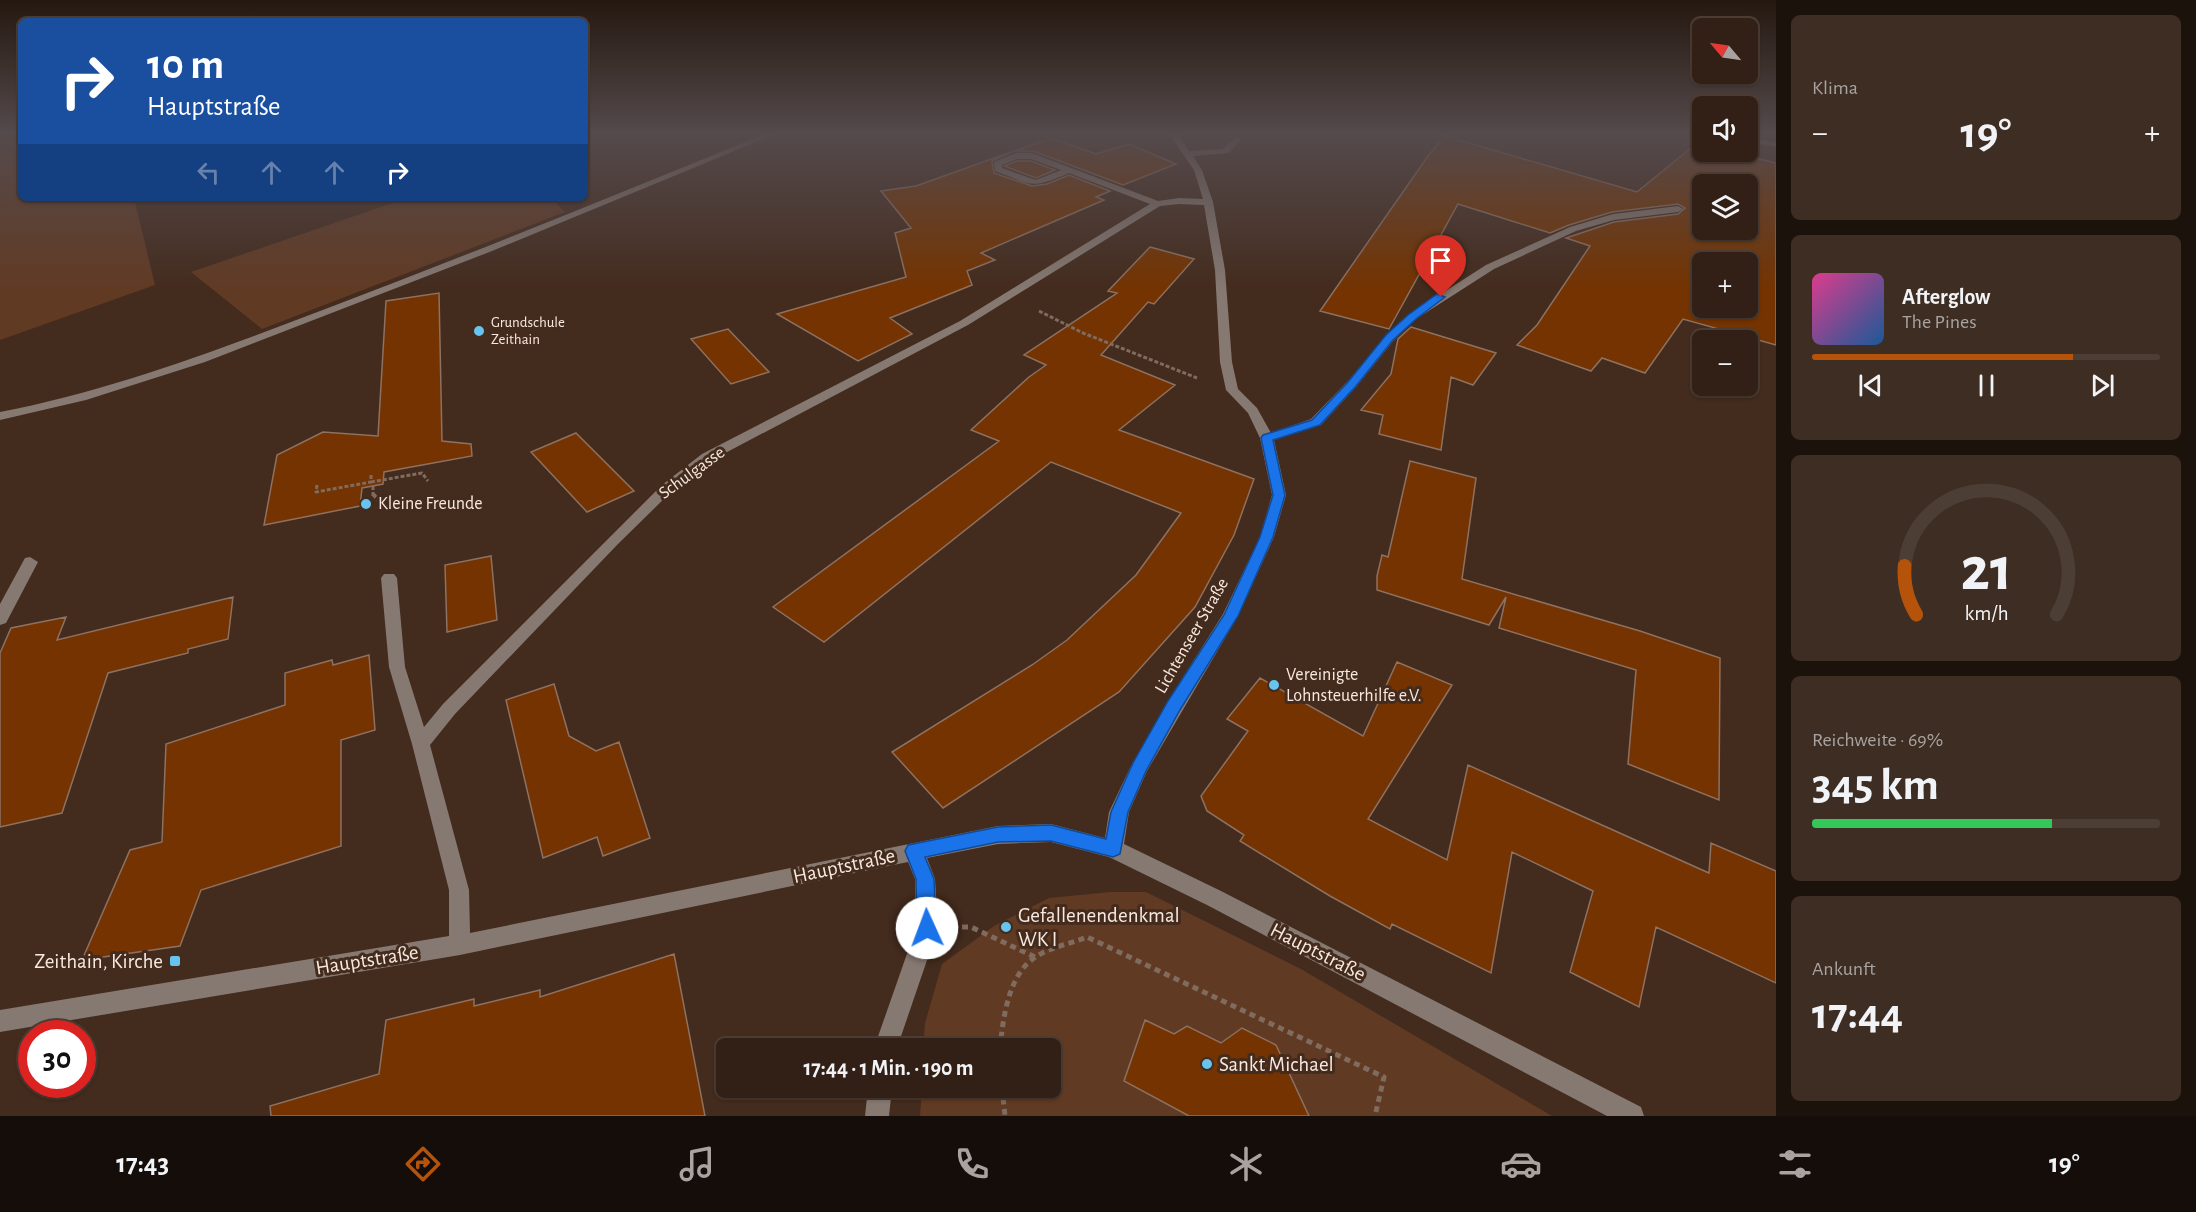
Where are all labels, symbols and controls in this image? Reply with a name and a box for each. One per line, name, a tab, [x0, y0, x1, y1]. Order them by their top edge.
north arrow	[1692, 18, 1758, 84]
map controls	[1692, 18, 1758, 396]
icon: right	[48, 42, 126, 120]
text: 10 m	[147, 44, 224, 86]
text: Klima	[1812, 78, 1858, 98]
text: Hauptstraße	[147, 93, 280, 120]
button: sound	[1692, 96, 1758, 162]
text: 19°	[1960, 111, 2012, 156]
text: −	[1812, 117, 1828, 150]
text: +	[2144, 117, 2160, 150]
icon: left	[192, 156, 225, 189]
icon: ahead	[255, 156, 288, 189]
icon: ahead	[318, 156, 351, 189]
icon: right	[381, 156, 414, 189]
button: layers	[1692, 174, 1758, 240]
pin	[1415, 235, 1466, 297]
icon: arrive	[1424, 244, 1457, 277]
button: +	[1692, 252, 1758, 318]
text: Afterglow	[1902, 286, 1990, 308]
text: The Pines	[1902, 312, 1977, 332]
place label: Grundschule Zeithain	[491, 315, 565, 347]
marker: Grundschule Zeithain	[472, 324, 486, 338]
button: −	[1692, 330, 1758, 396]
icon: previous	[1854, 369, 1887, 402]
icon: pause	[1970, 369, 2003, 402]
icon: next	[2086, 369, 2119, 402]
street label: Schulgasse	[656, 443, 728, 503]
place label: Kleine Freunde	[378, 495, 483, 513]
marker: Kleine Freunde	[359, 497, 373, 511]
text: 21	[1960, 539, 2012, 601]
street label: Lichtenseer Straße	[1152, 575, 1232, 697]
text: km/h	[1964, 603, 2008, 624]
place label: Vereinigte Lohnsteuerhilfe e.V.	[1286, 666, 1422, 705]
marker: Vereinigte Lohnsteuerhilfe e.V.	[1267, 678, 1281, 692]
text: Reichweite · 69%	[1812, 730, 1943, 750]
text: 345 km	[1812, 763, 1939, 808]
street label: Hauptstraße	[791, 845, 897, 887]
position arrow	[895, 896, 959, 960]
place label: Gefallenendenkmal WK I	[1018, 905, 1180, 950]
street label: Hauptstraße	[1267, 919, 1369, 985]
marker: Gefallenendenkmal WK I	[999, 920, 1013, 934]
street label: Hauptstraße	[314, 942, 420, 978]
place label: Zeithain, Kirche	[34, 951, 163, 972]
marker: Zeithain, Kirche	[168, 954, 182, 968]
text: Ankunft	[1812, 959, 1876, 979]
text: 17:44	[1812, 992, 1903, 1037]
speed limit sign: 30	[18, 1020, 96, 1098]
place label: Sankt Michael	[1219, 1054, 1334, 1075]
text: 17:44 · 1 Min. · 190 m	[803, 1057, 974, 1079]
marker: Sankt Michael	[1200, 1057, 1214, 1071]
icon: directions	[402, 1143, 444, 1185]
icon: music	[676, 1143, 718, 1185]
icon: phone	[951, 1143, 993, 1185]
icon: climate	[1225, 1143, 1267, 1185]
icon: car	[1500, 1143, 1542, 1185]
icon: filters	[1774, 1143, 1816, 1185]
text: 17:43	[116, 1150, 169, 1177]
text: 19°	[2049, 1150, 2080, 1177]

